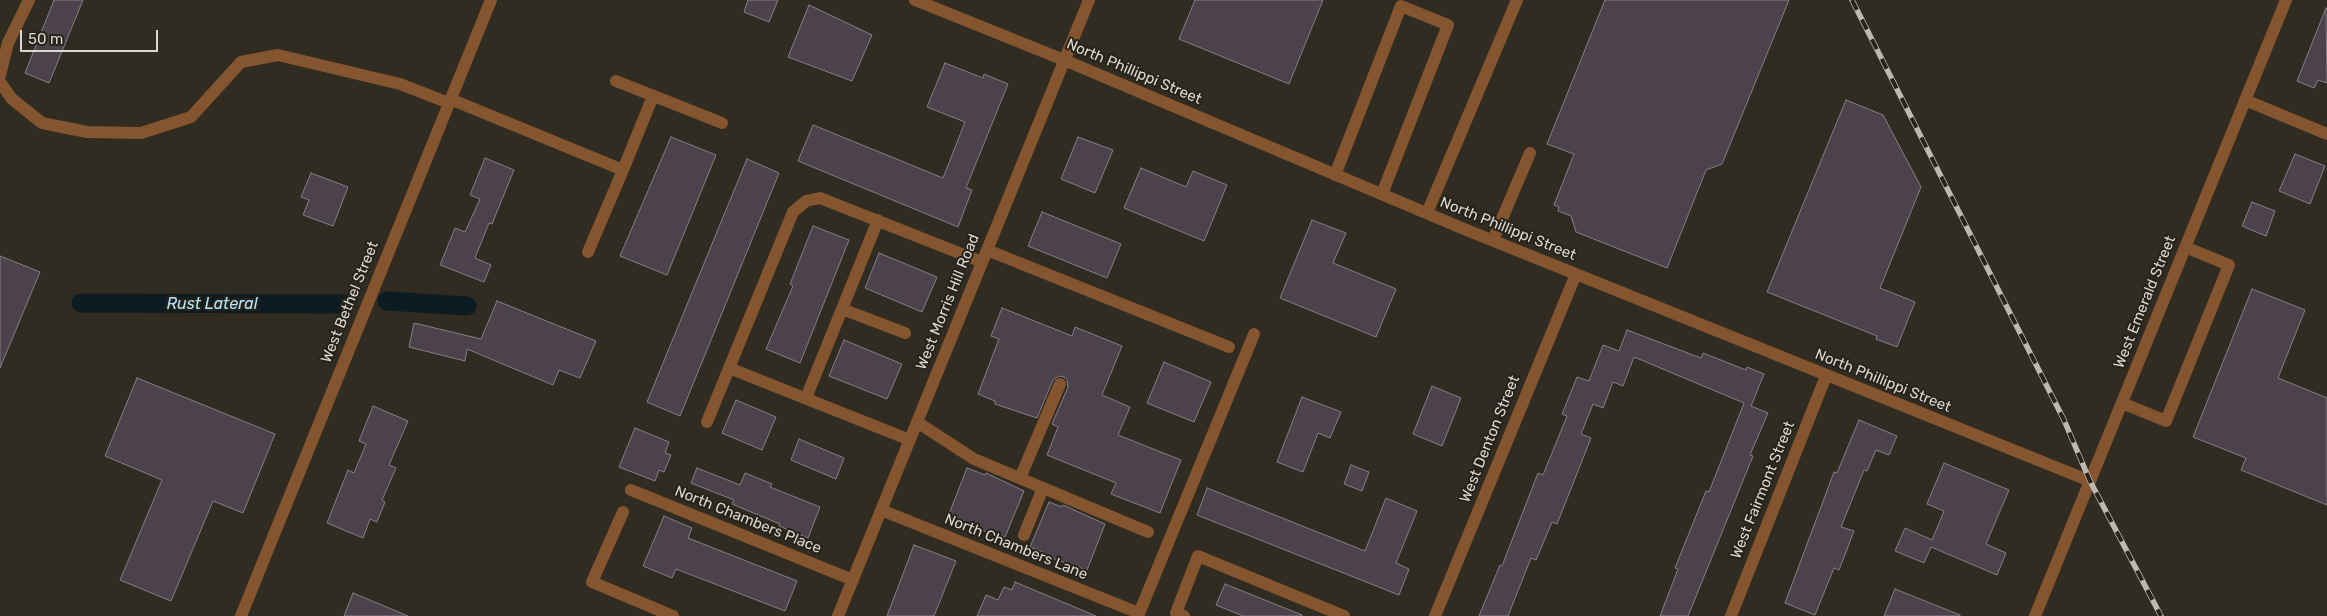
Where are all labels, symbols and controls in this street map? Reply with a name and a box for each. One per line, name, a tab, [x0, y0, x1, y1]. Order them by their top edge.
scale bar	[22, 20, 160, 52]
text: 50 m	[28, 30, 63, 48]
street label: North Phillippi Street	[1064, 35, 1204, 109]
street label: North Phillippi Street	[1437, 193, 1579, 265]
street label: West Morris Hill Road	[912, 231, 984, 373]
street label: West Emerald Street	[2110, 233, 2180, 371]
street label: West Bethel Street	[317, 238, 383, 366]
water label: Rust Lateral	[166, 294, 258, 314]
street label: North Phillippi Street	[1812, 345, 1954, 417]
street label: West Denton Street	[1456, 373, 1524, 505]
street label: West Fairmont Street	[1727, 418, 1799, 562]
street label: North Chambers Place	[672, 482, 824, 558]
street label: North Chambers Lane	[942, 510, 1090, 584]

